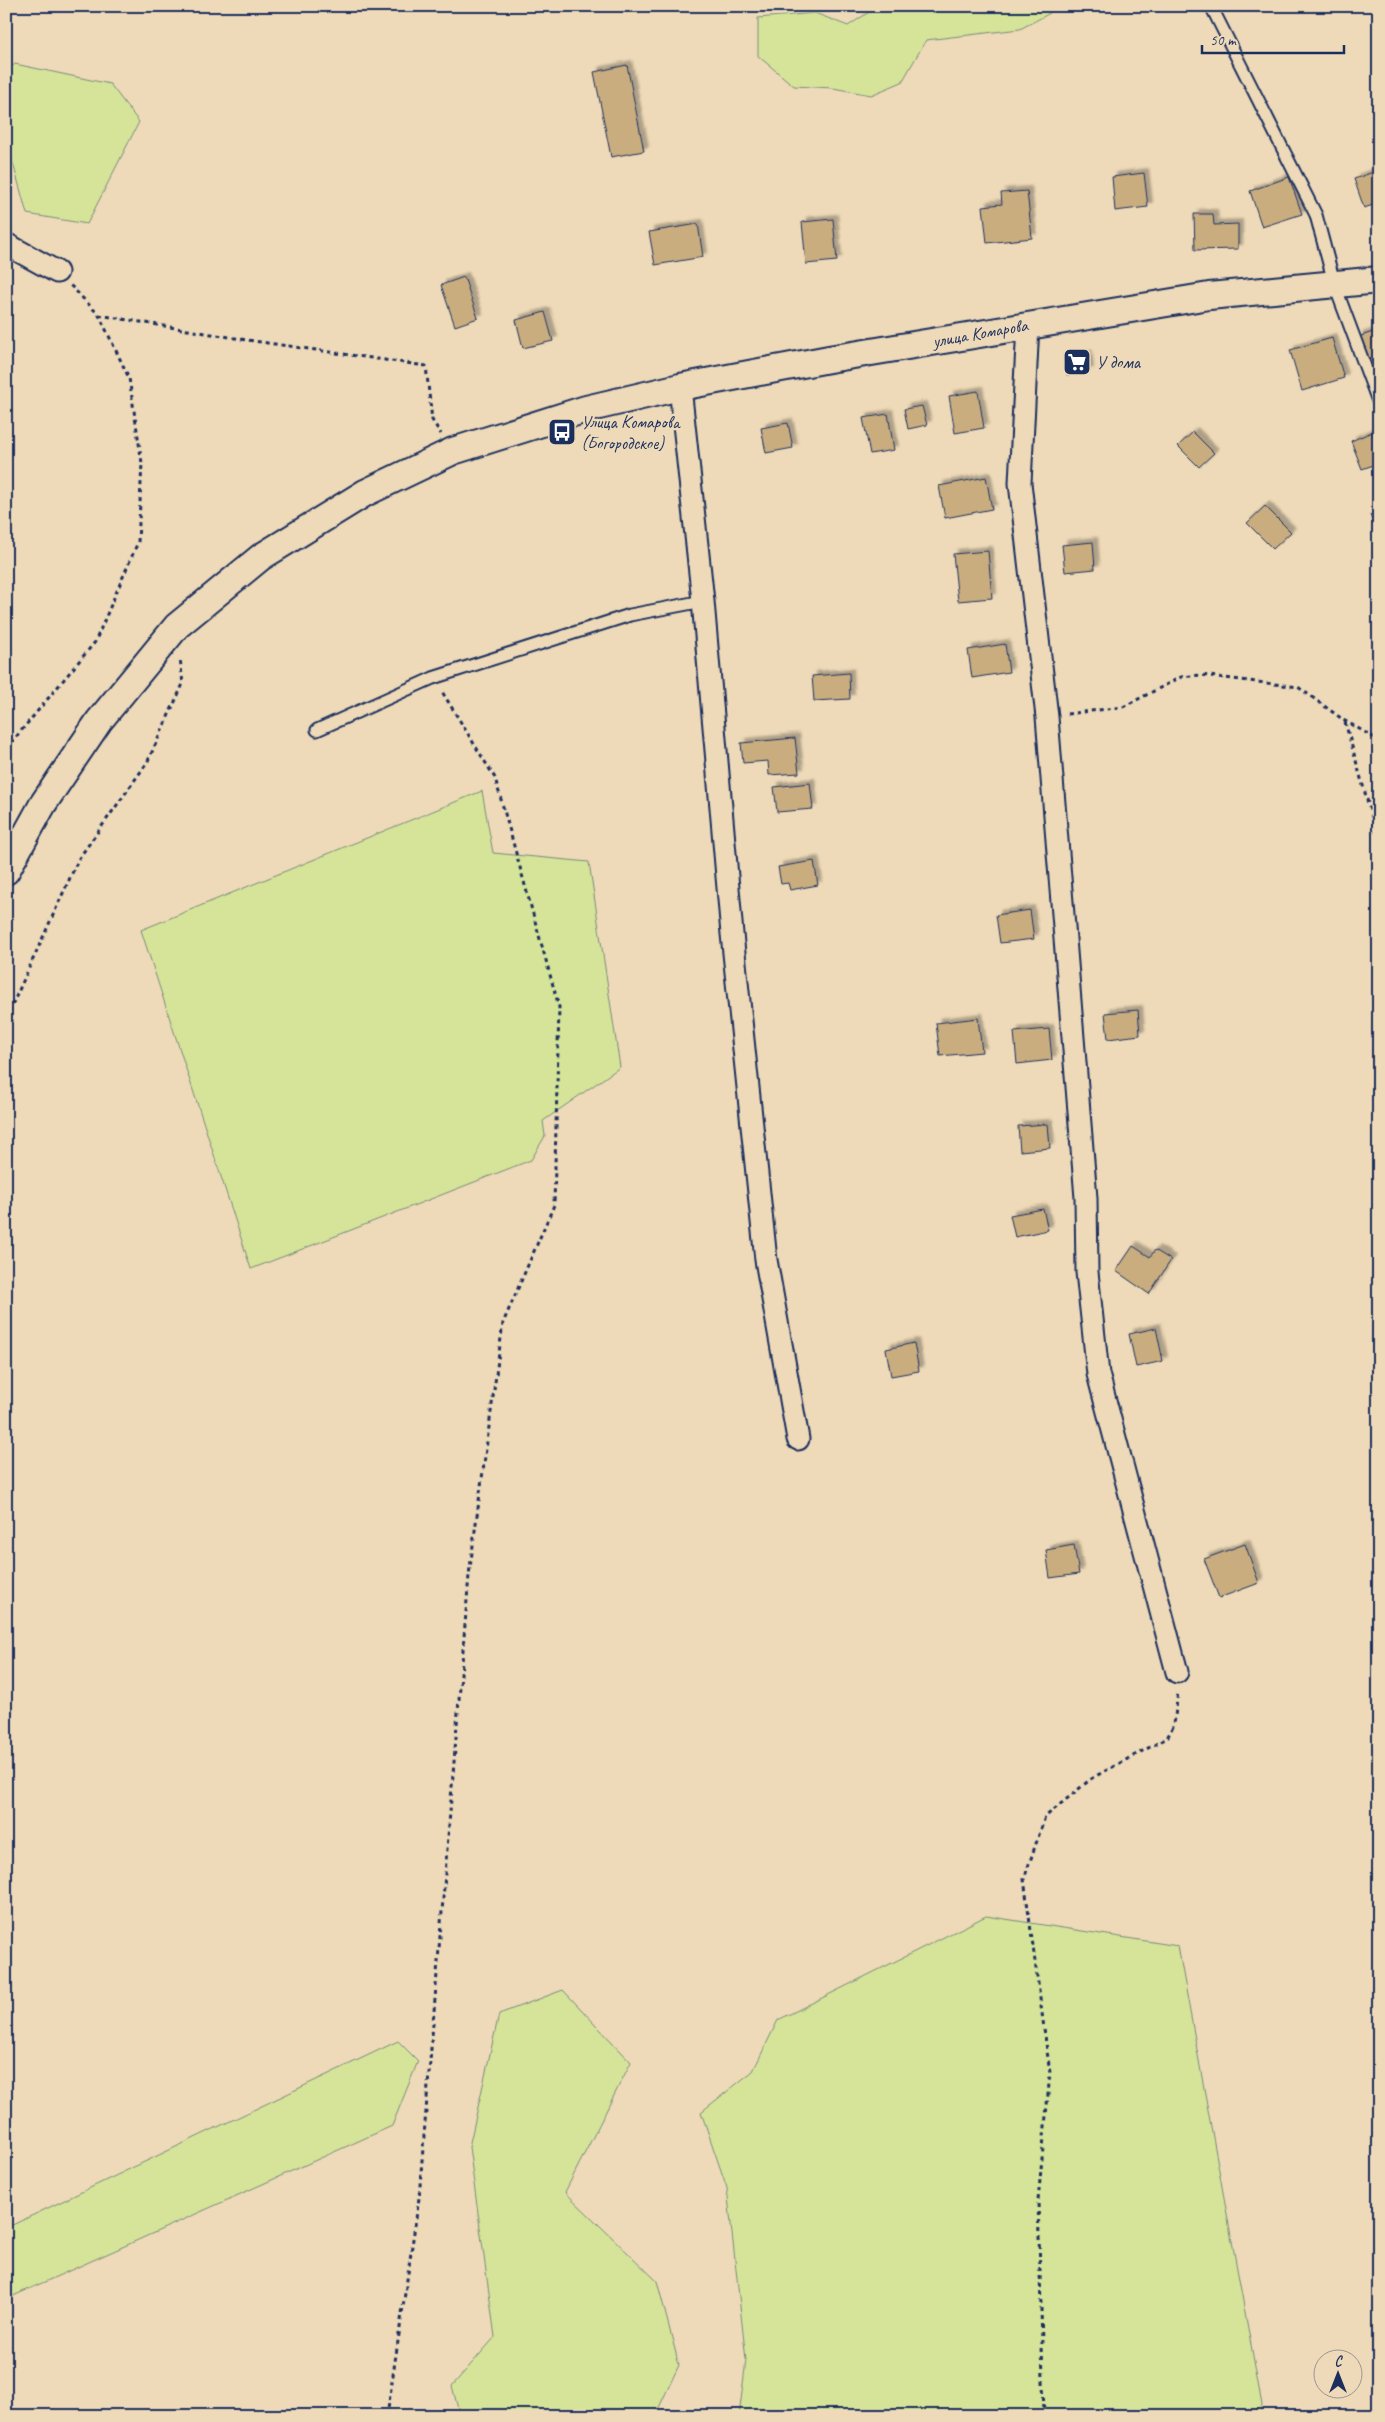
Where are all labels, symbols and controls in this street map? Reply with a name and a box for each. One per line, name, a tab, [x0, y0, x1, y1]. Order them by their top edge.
scale bar	[1202, 22, 1345, 54]
text: 50 m	[1210, 31, 1237, 50]
street label: улица Комарова	[930, 314, 1030, 352]
supermarket icon: У дома	[1062, 347, 1092, 377]
place label: У дома	[1096, 351, 1142, 373]
place label: Улица Комарова (Богородское)	[581, 411, 681, 454]
bus stop icon: Улица Комарова (Богородское)	[547, 417, 577, 447]
north arrow	[1312, 2350, 1362, 2400]
text: С	[1335, 2353, 1344, 2370]

